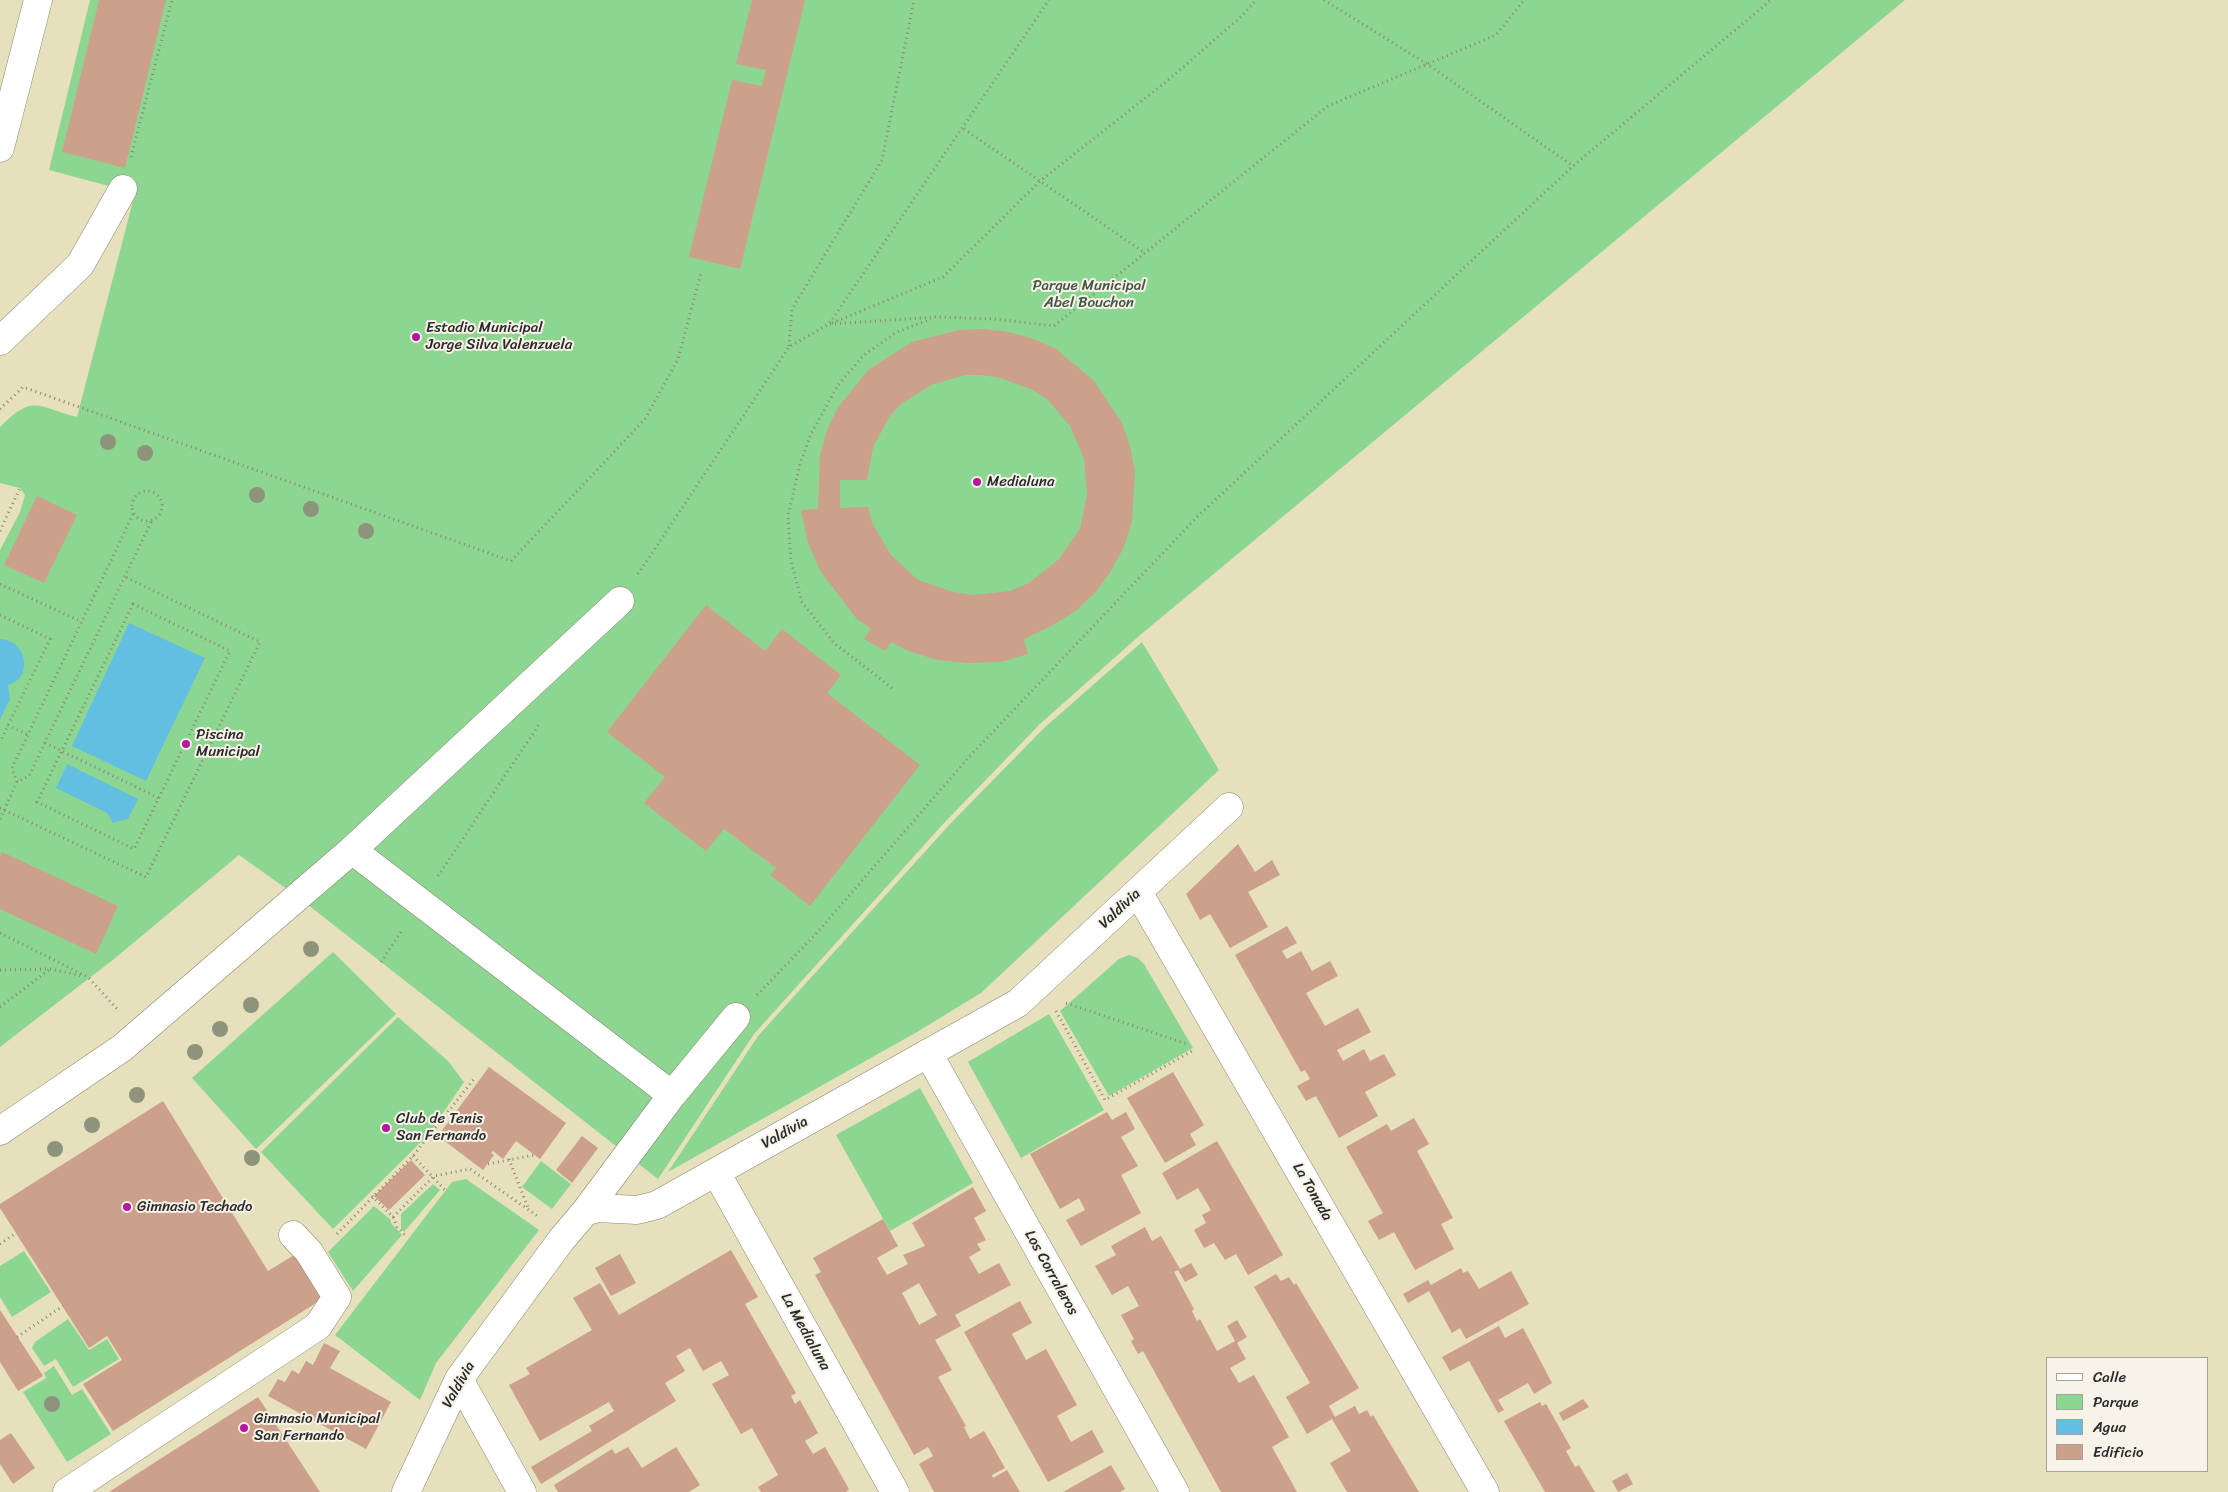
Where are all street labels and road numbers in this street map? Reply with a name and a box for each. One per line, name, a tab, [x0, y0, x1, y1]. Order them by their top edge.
street label: Valdivia	[1095, 885, 1145, 933]
street label: Valdivia	[759, 1113, 811, 1153]
street label: La Tonada	[1288, 1160, 1336, 1224]
street label: Los Corraleros	[1020, 1227, 1082, 1319]
street label: La Medialuna	[776, 1290, 834, 1374]
street label: Valdivia	[439, 1359, 479, 1411]

